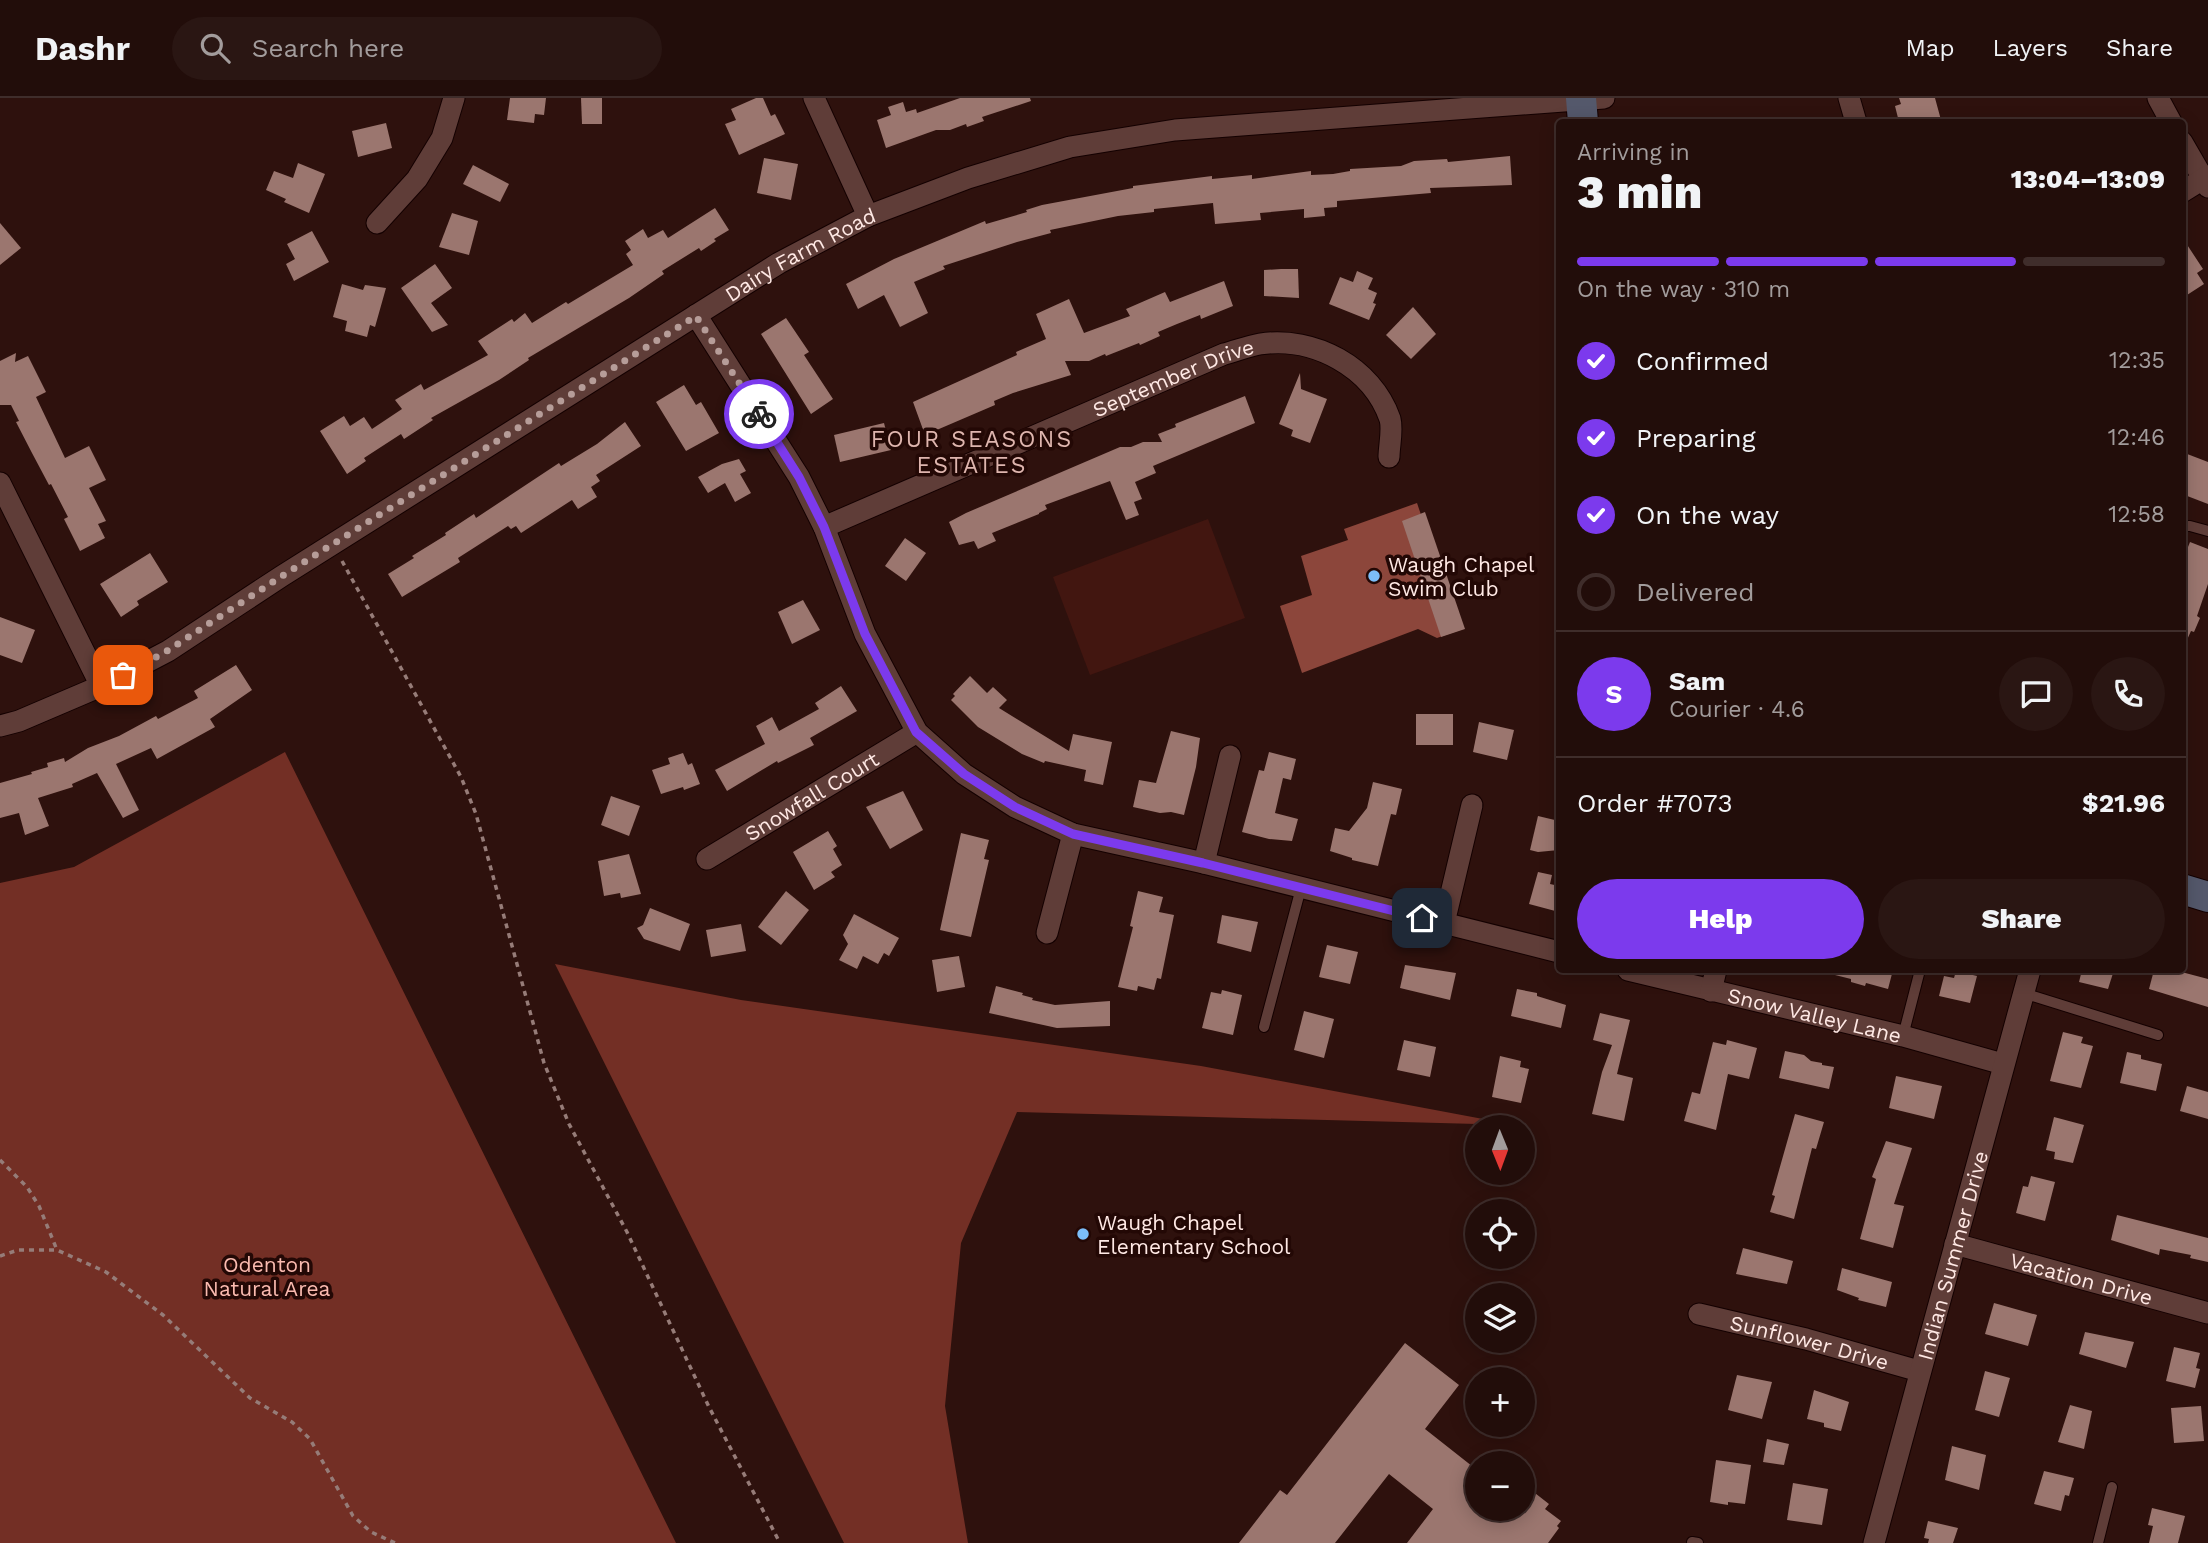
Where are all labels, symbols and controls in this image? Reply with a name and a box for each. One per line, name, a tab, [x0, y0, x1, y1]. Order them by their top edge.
search box	[172, 17, 662, 80]
text: Dashr	[35, 29, 130, 68]
icon: search	[196, 29, 234, 67]
text: Search here	[252, 33, 404, 63]
text: Map	[1906, 34, 1954, 62]
text: Layers	[1992, 34, 2068, 62]
text: Share	[2106, 34, 2173, 62]
text: Arriving in	[1577, 139, 1690, 166]
text: 13:04–13:09	[2011, 164, 2165, 194]
text: 3 min	[1577, 165, 1702, 219]
street label: Dairy Farm Road	[720, 202, 879, 307]
text: On the way · 310 m	[1577, 276, 1790, 303]
street label: September Drive	[1089, 333, 1257, 422]
icon: check	[1577, 342, 1615, 380]
text: Confirmed	[1636, 346, 1769, 376]
text: 12:35	[2109, 347, 2165, 374]
courier	[724, 379, 794, 449]
icon: bike	[740, 395, 778, 433]
icon: check	[1577, 419, 1615, 457]
text: Preparing	[1636, 423, 1756, 453]
text: 12:46	[2108, 424, 2165, 451]
district label: FOUR SEASONS ESTATES	[871, 426, 1073, 479]
icon: check	[1577, 496, 1615, 534]
text: On the way	[1636, 500, 1779, 530]
text: 12:58	[2108, 501, 2165, 528]
place label: Waugh Chapel Swim Club	[1388, 552, 1535, 601]
marker: Waugh Chapel Swim Club	[1366, 568, 1382, 584]
text: Delivered	[1636, 577, 1755, 607]
pin	[93, 645, 153, 705]
icon: bag	[104, 656, 142, 694]
button: chat	[1999, 657, 2073, 731]
button: phone	[2091, 657, 2165, 731]
text: Sam	[1669, 666, 1725, 696]
text: S	[1606, 679, 1622, 709]
text: Courier · 4.6	[1669, 696, 1805, 723]
street label: Snowfall Court	[740, 746, 883, 846]
text: Order #7073	[1577, 788, 1733, 818]
text: $21.96	[2082, 788, 2165, 818]
button: Help	[1577, 879, 1864, 959]
button: Share	[1878, 879, 2165, 959]
pin	[1392, 888, 1452, 948]
icon: home	[1403, 899, 1441, 937]
street label: Snow Valley Lane	[1725, 982, 1904, 1048]
north arrow	[1465, 1115, 1535, 1185]
map controls	[1465, 1115, 1535, 1521]
street label: Indian Summer Drive	[1912, 1148, 1993, 1363]
button: locate	[1465, 1199, 1535, 1269]
place label: Waugh Chapel Elementary School	[1097, 1210, 1291, 1259]
marker: Waugh Chapel Elementary School	[1075, 1226, 1091, 1242]
street label: Vacation Drive	[2007, 1247, 2156, 1310]
park label: Odenton Natural Area	[204, 1252, 330, 1301]
button: layers	[1465, 1283, 1535, 1353]
street label: Sunflower Drive	[1728, 1309, 1892, 1374]
button: +	[1465, 1367, 1535, 1437]
button: −	[1465, 1451, 1535, 1521]

